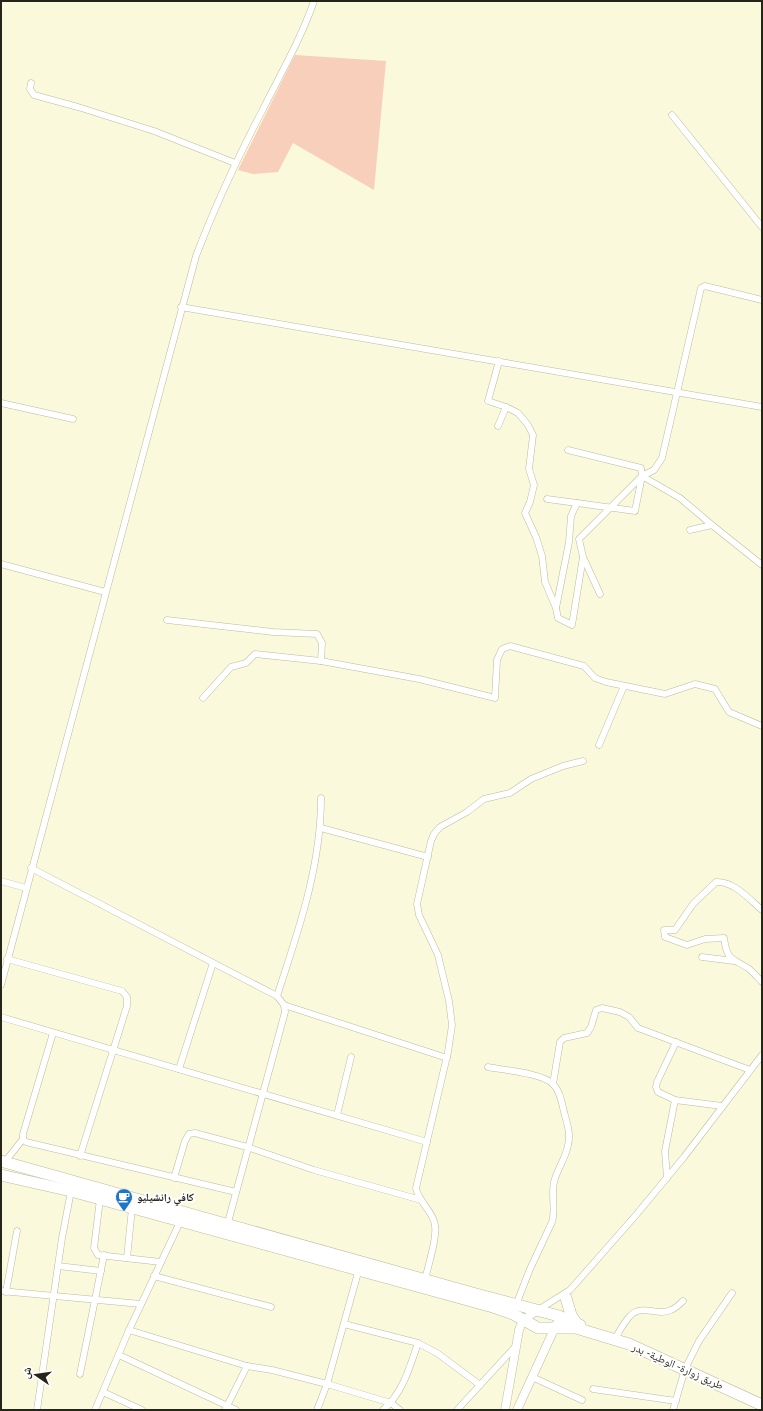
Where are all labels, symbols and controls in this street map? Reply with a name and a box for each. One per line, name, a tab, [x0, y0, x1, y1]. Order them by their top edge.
cafe icon: كافي رانشيليو	[114, 1187, 134, 1212]
place label: كافي رانشيليو	[137, 1190, 194, 1206]
street label: طريق زوارة- الوطية- بدر	[629, 1339, 726, 1392]
north arrow	[16, 1355, 56, 1395]
text: ش	[18, 1365, 35, 1380]

